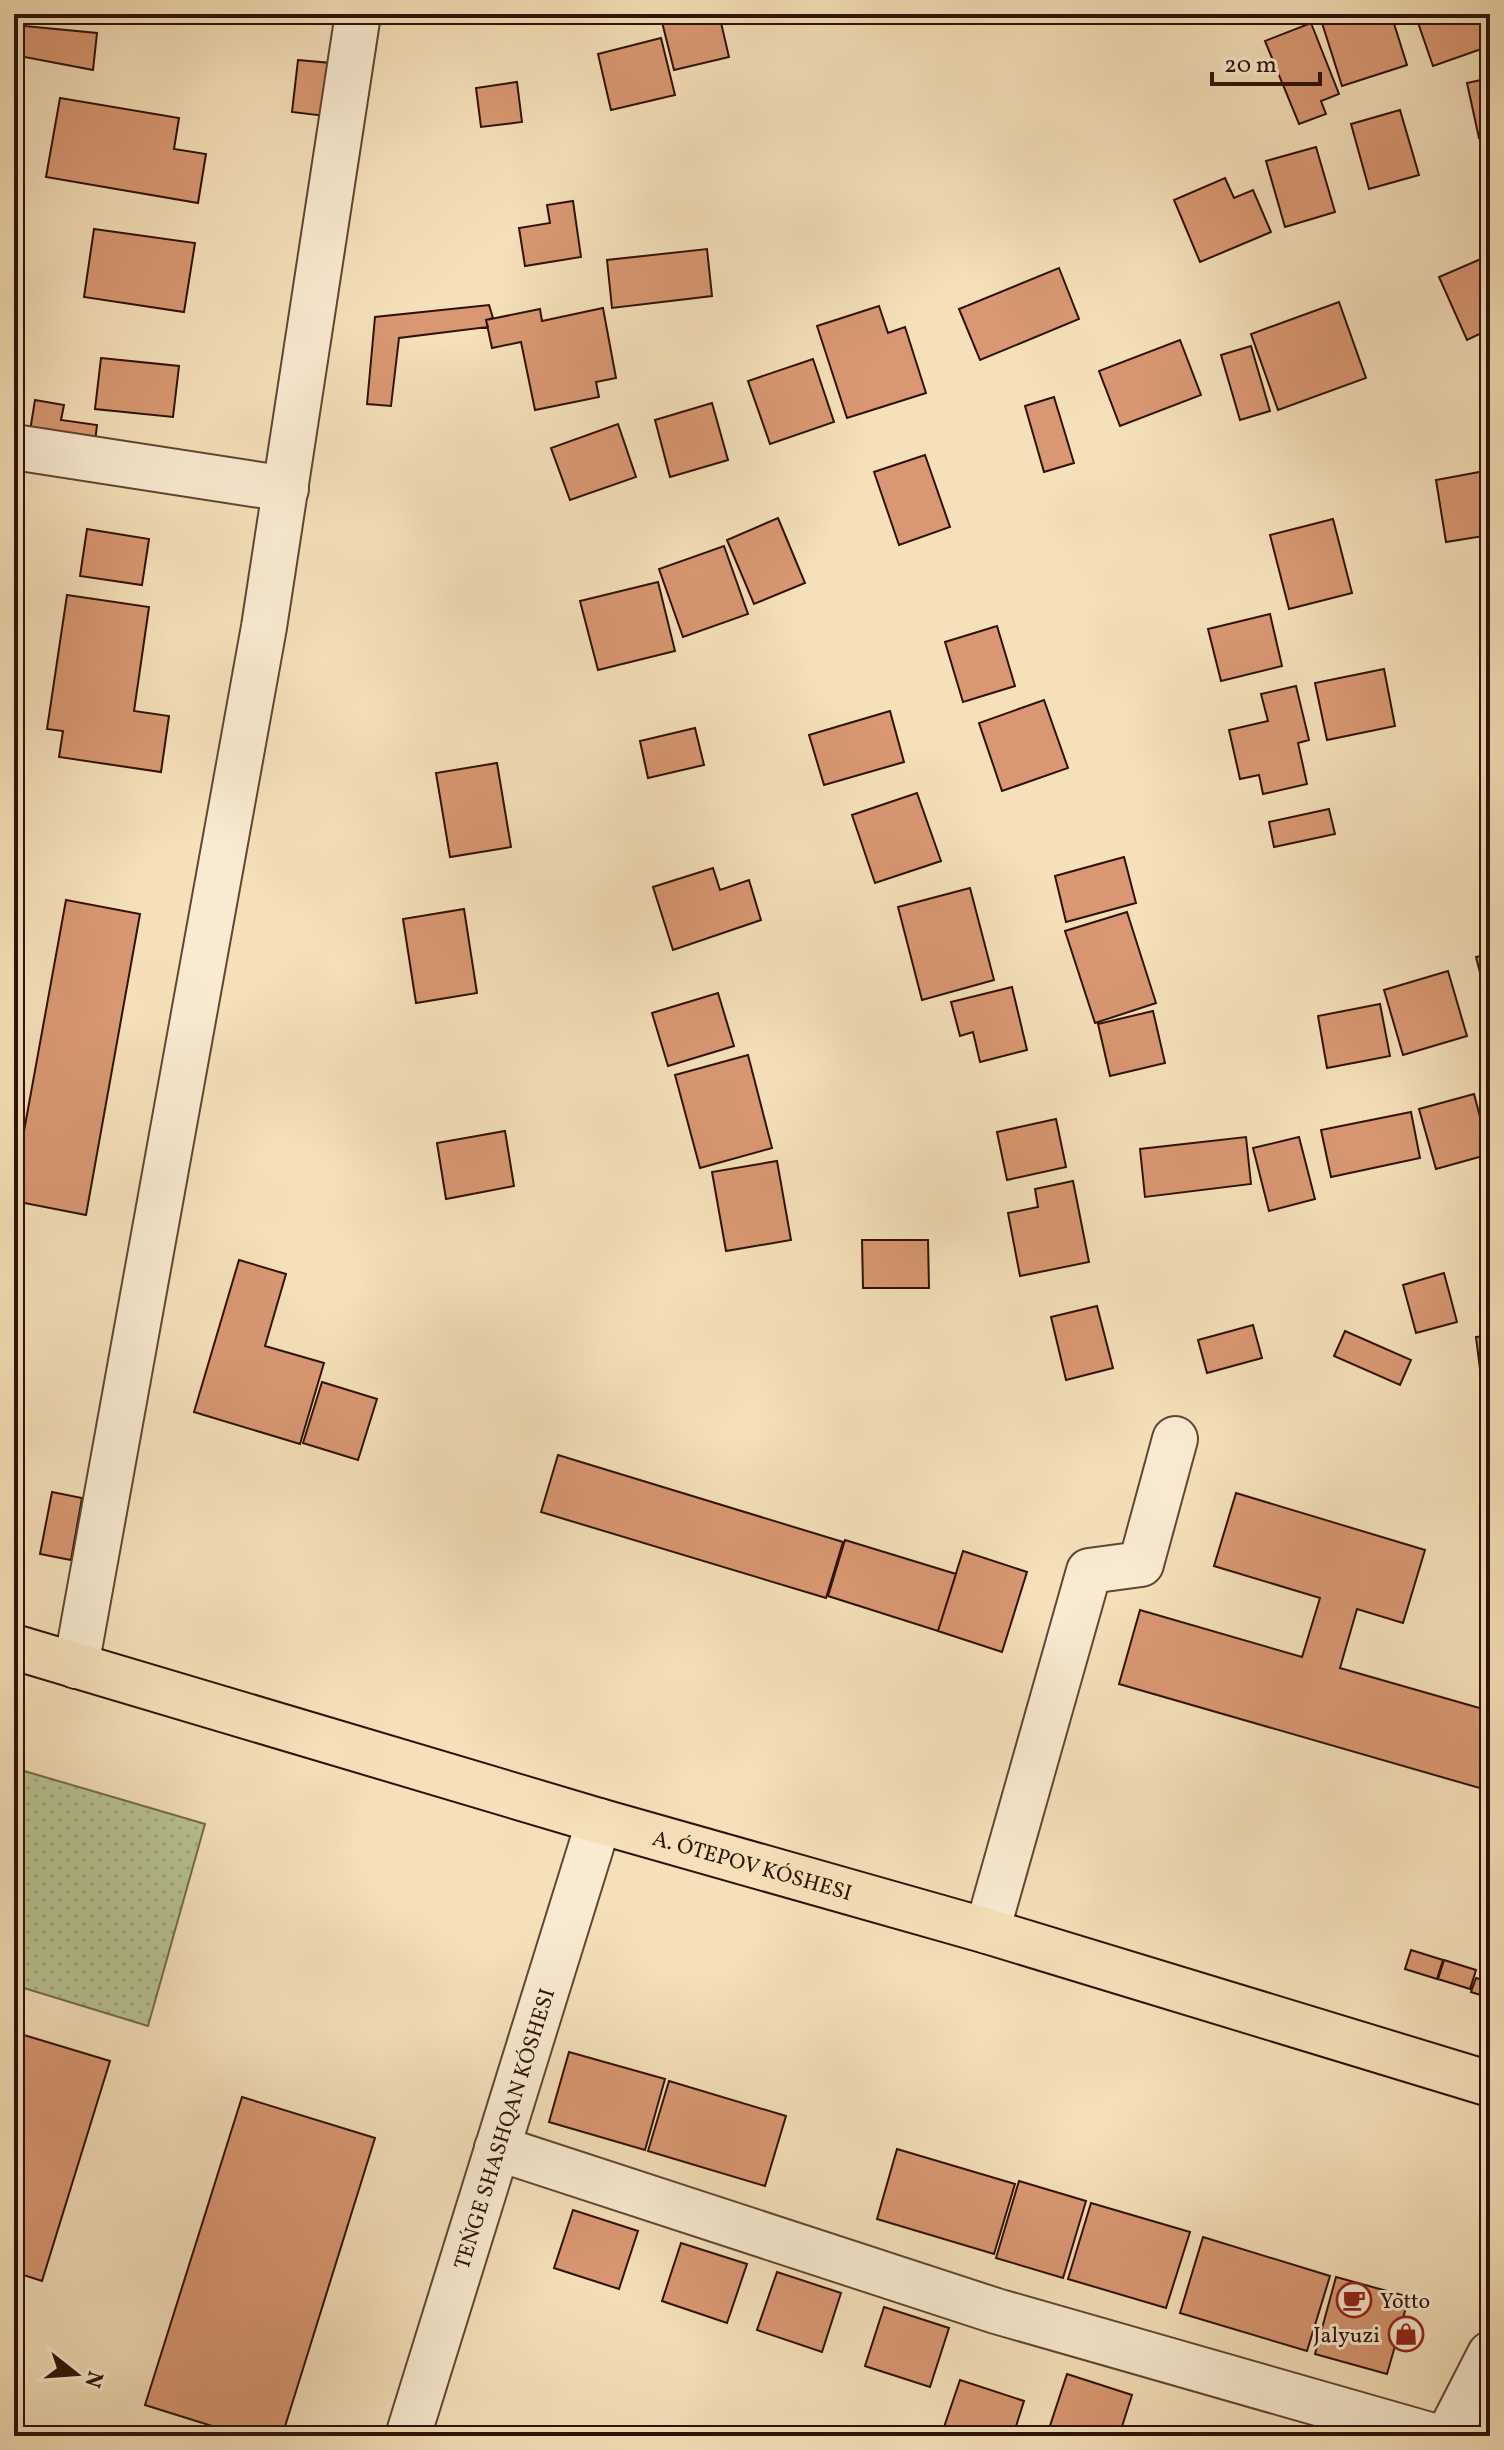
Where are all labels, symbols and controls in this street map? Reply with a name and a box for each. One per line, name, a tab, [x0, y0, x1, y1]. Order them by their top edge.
scale bar	[1212, 36, 1320, 86]
text: 20 m	[1224, 49, 1277, 83]
street label: A. ÓTEPOV KÓSHESI	[649, 1824, 855, 1910]
street label: TEŃGE SHASHQAN KÓSHESI	[448, 1985, 564, 2274]
cafe icon: Yotto	[1335, 2281, 1373, 2319]
place label: Yotto	[1380, 2287, 1430, 2318]
shop icon: Jalyuzi	[1387, 2315, 1425, 2353]
place label: Jalyuzi	[1313, 2321, 1380, 2352]
north arrow	[36, 2334, 116, 2414]
text: N	[76, 2367, 110, 2391]

